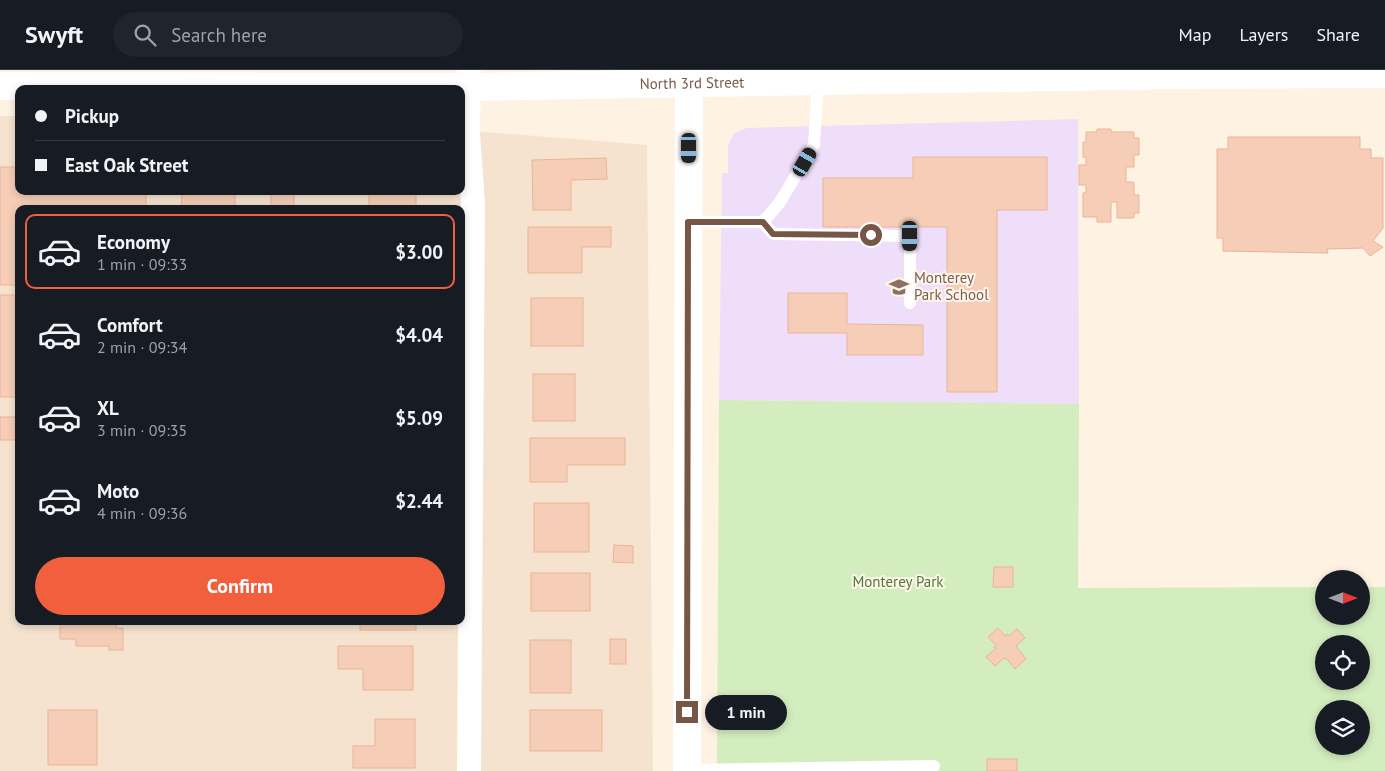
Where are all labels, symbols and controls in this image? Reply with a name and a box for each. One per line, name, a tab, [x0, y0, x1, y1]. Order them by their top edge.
search box	[113, 12, 463, 57]
text: Swyft	[25, 19, 83, 50]
icon: search	[131, 21, 159, 49]
text: Search here	[171, 23, 267, 47]
text: Map	[1179, 23, 1211, 46]
text: Layers	[1239, 23, 1288, 46]
text: Share	[1316, 23, 1360, 46]
street label: North 3rd Street	[639, 72, 745, 93]
text: Pickup	[65, 104, 119, 128]
car	[681, 133, 696, 163]
car	[791, 145, 818, 179]
text: East Oak Street	[65, 153, 188, 177]
car	[902, 221, 917, 251]
route start	[860, 224, 882, 246]
icon: car	[37, 229, 82, 274]
text: Economy	[97, 230, 170, 254]
text: $3.00	[395, 240, 443, 264]
text: 1 min · 09:33	[97, 254, 187, 274]
place label: Monterey Park School	[914, 268, 989, 304]
school or university icon: Monterey Park School	[888, 276, 910, 298]
icon: car	[37, 312, 82, 357]
text: Comfort	[97, 313, 163, 337]
text: $4.04	[395, 323, 443, 347]
text: 2 min · 09:34	[97, 337, 187, 357]
icon: car	[37, 395, 82, 440]
text: XL	[97, 396, 119, 420]
text: $5.09	[395, 406, 443, 430]
text: 3 min · 09:35	[97, 420, 187, 440]
icon: car	[37, 478, 82, 523]
text: Moto	[97, 479, 139, 503]
text: $2.44	[395, 489, 443, 513]
text: 4 min · 09:36	[97, 503, 187, 523]
button: Confirm	[35, 557, 445, 615]
north arrow	[1315, 570, 1370, 625]
map controls	[1315, 570, 1370, 755]
park label: Monterey Park	[852, 572, 944, 591]
button: locate	[1315, 635, 1370, 690]
callout: 1 min	[704, 694, 787, 730]
button: layers	[1315, 700, 1370, 755]
route end	[676, 701, 698, 723]
text: 1 min	[726, 702, 766, 722]

